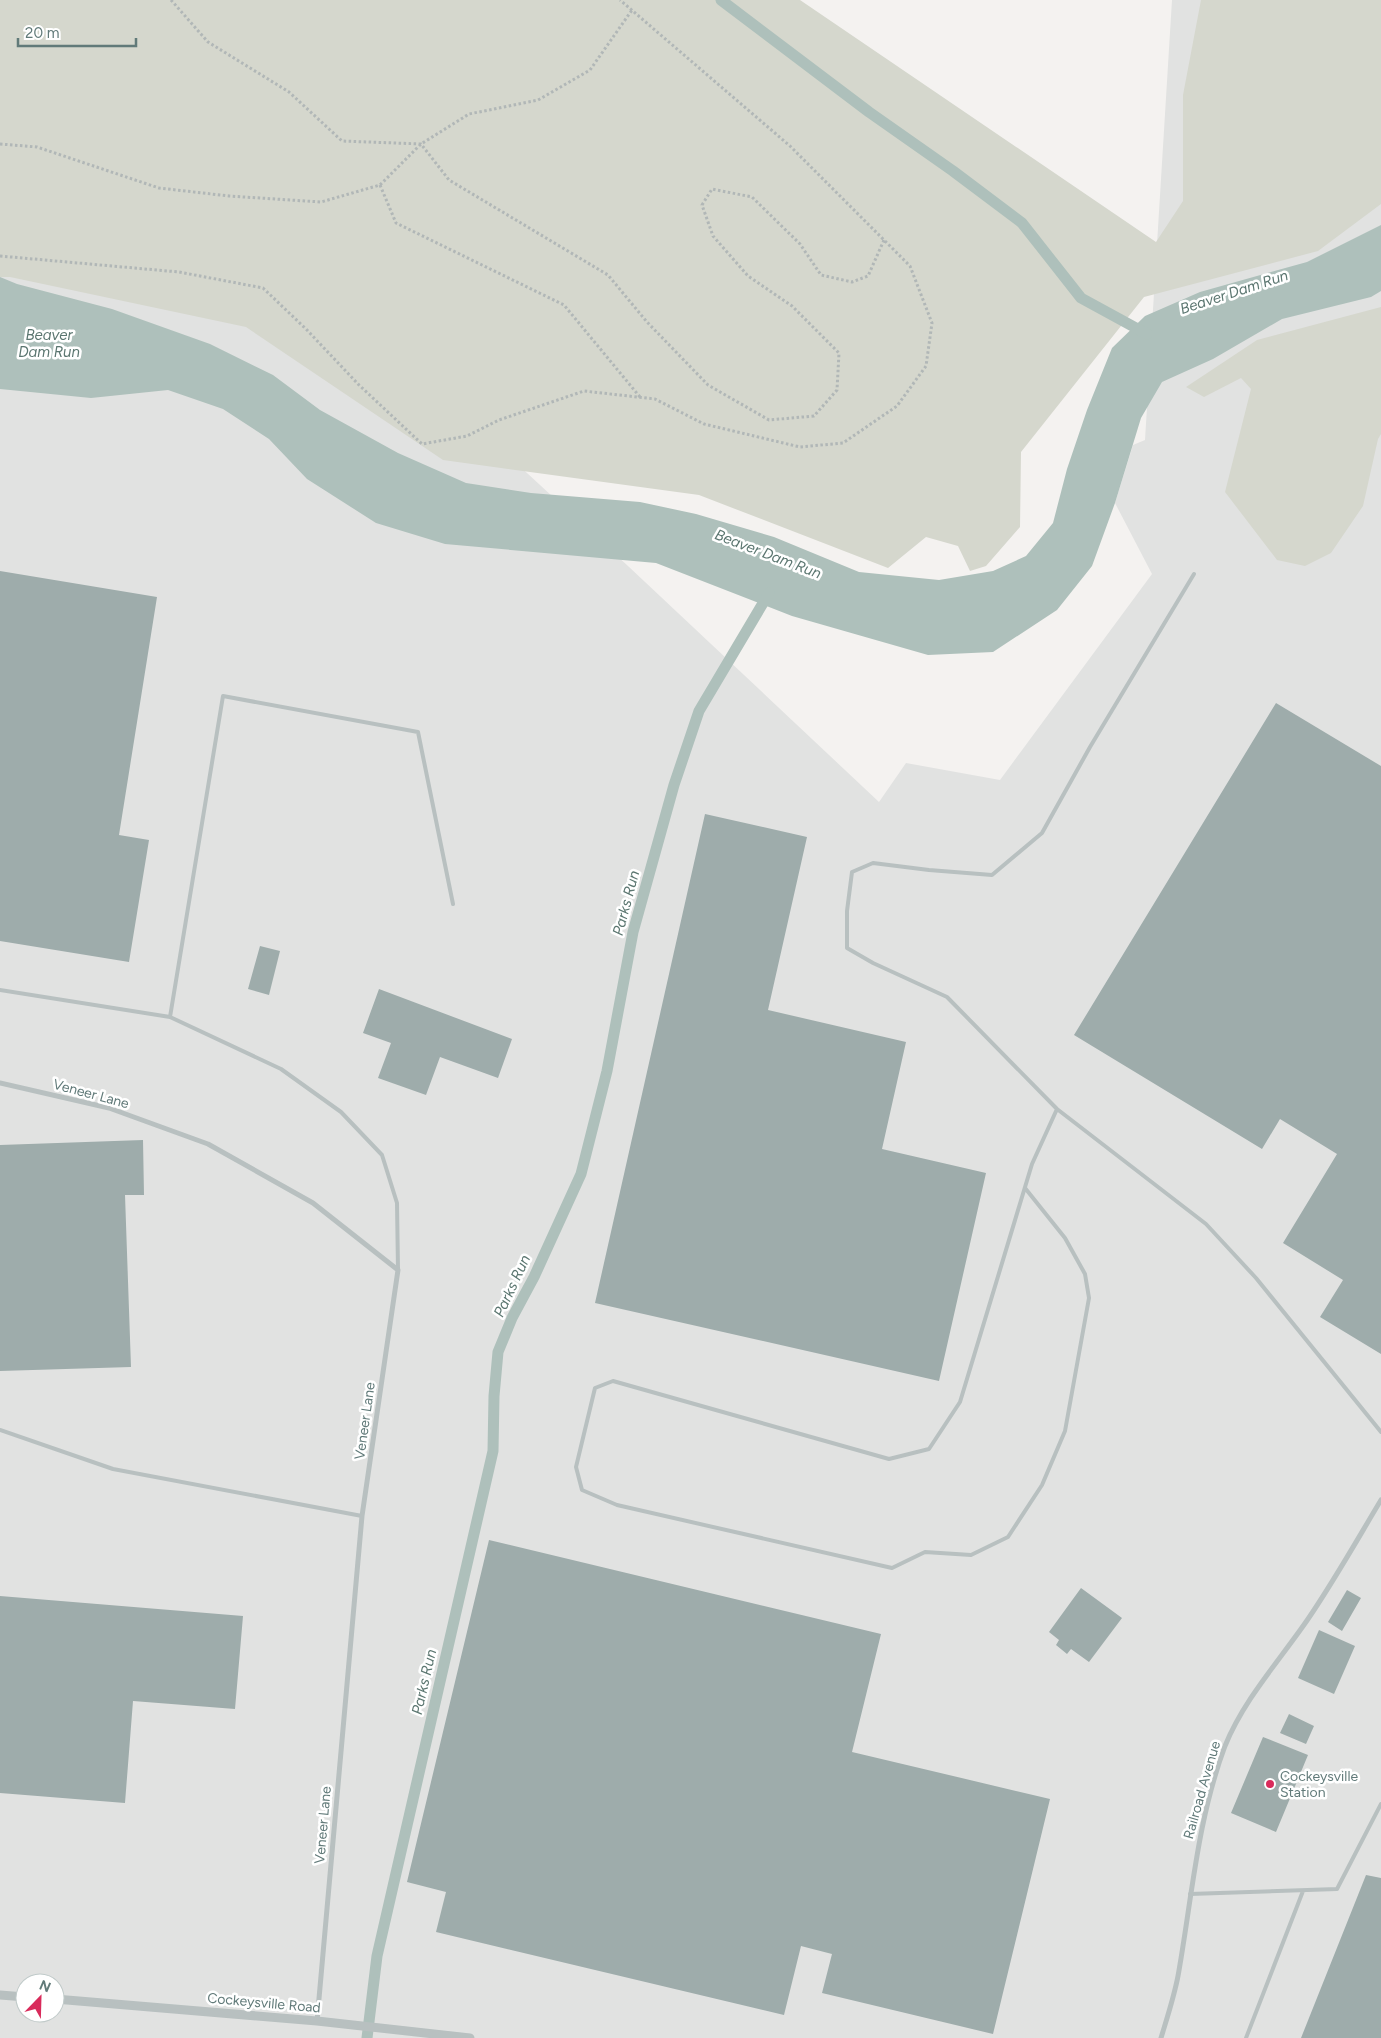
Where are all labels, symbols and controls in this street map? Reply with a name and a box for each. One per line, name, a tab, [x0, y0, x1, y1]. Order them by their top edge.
scale bar	[18, 15, 135, 47]
text: 20 m	[25, 24, 59, 42]
water label: Beaver Dam Run	[1178, 266, 1290, 318]
water label: Beaver Dam Run	[18, 326, 80, 361]
water label: Beaver Dam Run	[712, 525, 824, 583]
water label: Parks Run	[609, 869, 643, 937]
street label: Veneer Lane	[51, 1076, 131, 1112]
water label: Parks Run	[490, 1252, 534, 1320]
street label: Veneer Lane	[351, 1381, 379, 1461]
water label: Parks Run	[408, 1648, 440, 1716]
street label: Railroad Avenue	[1180, 1739, 1224, 1841]
place label: Cockeysville Station	[1280, 1768, 1358, 1801]
marker: Cockeysville Station	[1264, 1778, 1276, 1790]
street label: Veneer Lane	[311, 1785, 335, 1865]
north arrow	[15, 1973, 65, 2023]
text: N	[37, 1977, 53, 1996]
street label: Cockeysville Road	[207, 1990, 321, 2016]

